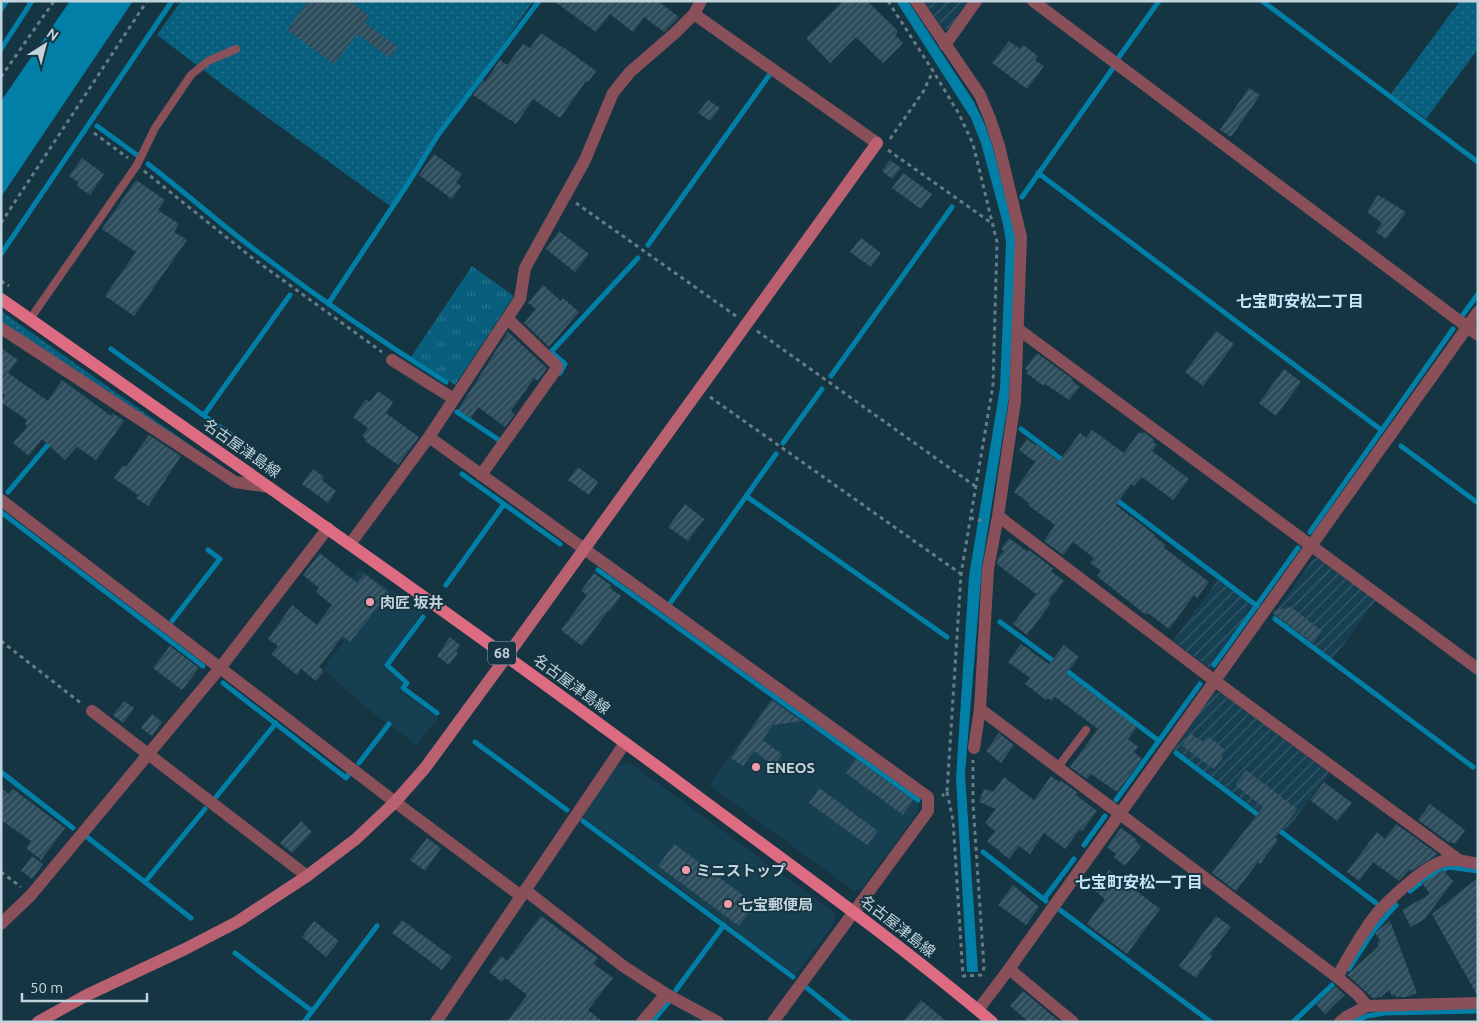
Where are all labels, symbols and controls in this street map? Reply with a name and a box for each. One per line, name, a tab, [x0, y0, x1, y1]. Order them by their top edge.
north arrow	[20, 20, 70, 70]
text: N	[44, 25, 62, 44]
district label: 七宝町安松二丁目	[1236, 292, 1364, 310]
street label: 名古屋津島線	[200, 415, 284, 481]
place label: 肉匠 坂井	[380, 594, 444, 611]
marker: 肉匠 坂井	[364, 596, 376, 608]
road number: 68	[488, 641, 516, 664]
street label: 名古屋津島線	[531, 651, 613, 717]
place label: ENEOS	[766, 759, 815, 776]
marker: ENEOS	[750, 761, 762, 773]
place label: ミニストップ	[696, 862, 786, 879]
marker: ミニストップ	[680, 864, 692, 876]
district label: 七宝町安松一丁目	[1075, 873, 1203, 891]
street label: 名古屋津島線	[857, 892, 939, 960]
place label: 七宝郵便局	[738, 896, 813, 913]
marker: 七宝郵便局	[722, 898, 734, 910]
scale bar	[22, 970, 148, 1002]
text: 50 m	[30, 979, 63, 996]

